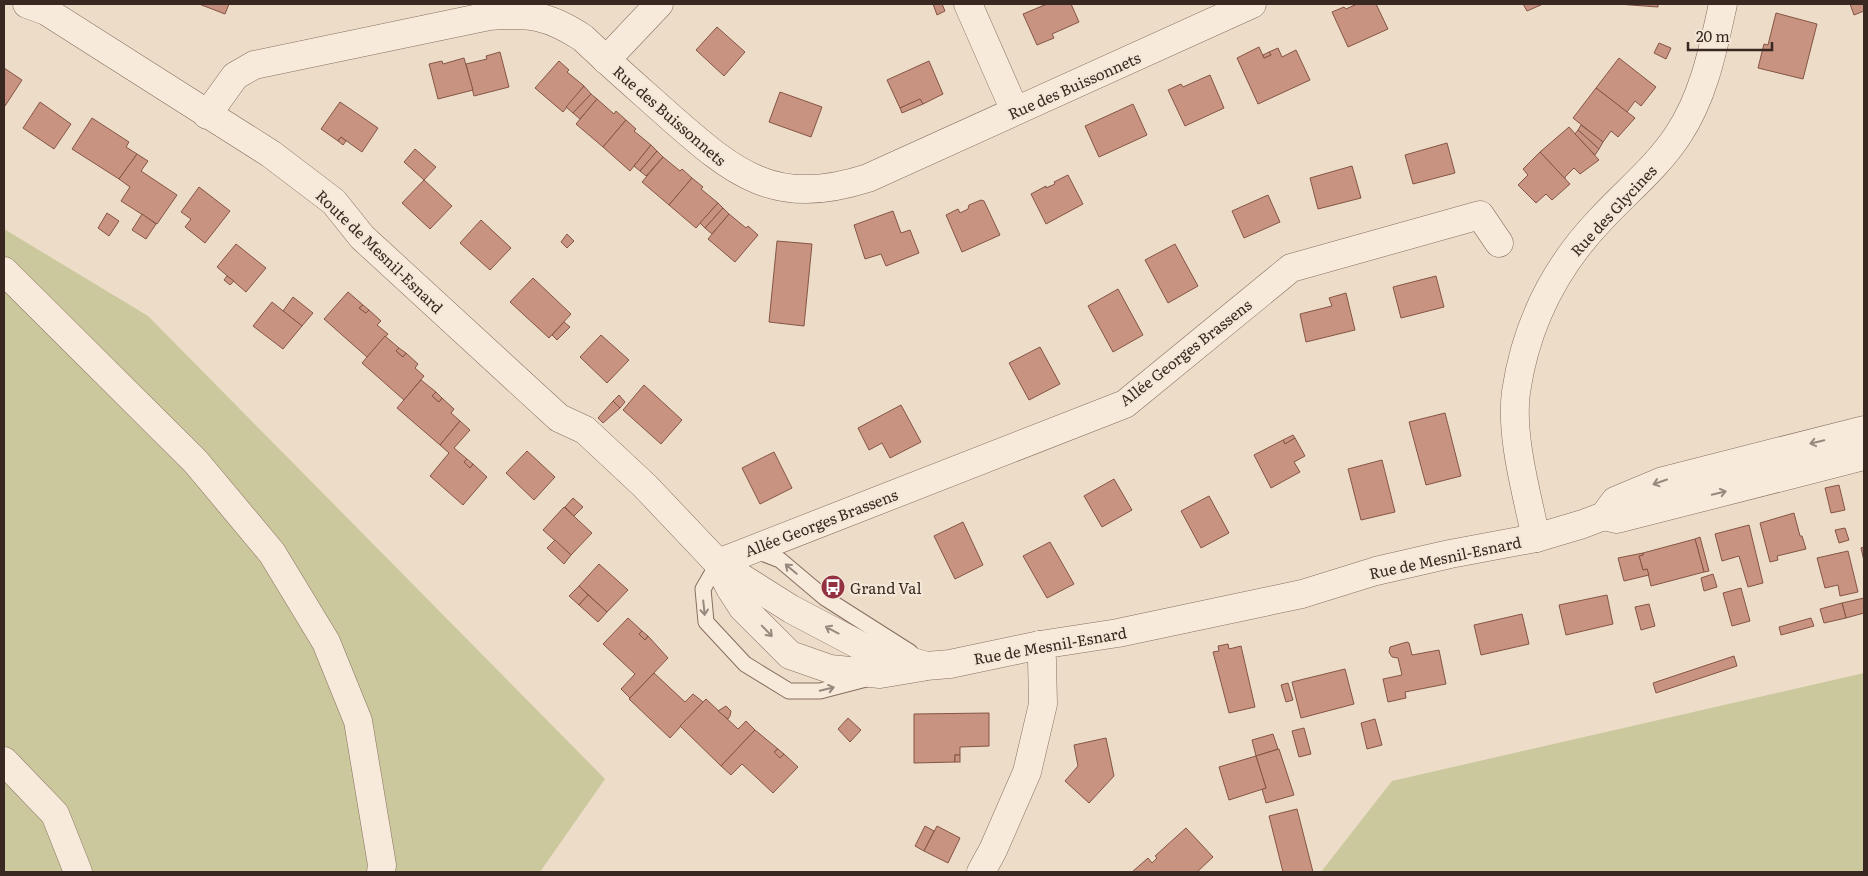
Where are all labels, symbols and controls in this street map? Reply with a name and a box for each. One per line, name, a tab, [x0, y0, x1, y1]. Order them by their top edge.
scale bar	[1688, 20, 1772, 52]
text: 20 m	[1696, 24, 1730, 47]
street label: Rue des Buissonnets	[1004, 45, 1144, 125]
street label: Rue des Buissonnets	[608, 59, 732, 171]
street label: Rue des Glycines	[1564, 159, 1662, 261]
street label: Route de Mesnil-Esnard	[311, 184, 449, 318]
street label: Allée Georges Brassens	[1114, 293, 1256, 411]
one-way arrow	[1809, 438, 1825, 447]
one-way arrow	[1652, 478, 1668, 488]
street label: Allée Georges Brassens	[741, 482, 901, 562]
one-way arrow	[1710, 488, 1726, 497]
street label: Rue de Mesnil-Esnard	[1367, 530, 1523, 584]
one-way arrow	[784, 564, 797, 575]
bus stop icon: Grand Val	[820, 574, 846, 600]
place label: Grand Val	[850, 576, 921, 599]
one-way arrow	[700, 599, 709, 615]
street label: Rue de Mesnil-Esnard	[972, 620, 1128, 670]
one-way arrow	[761, 624, 773, 637]
one-way arrow	[824, 625, 839, 635]
one-way arrow	[819, 684, 835, 693]

